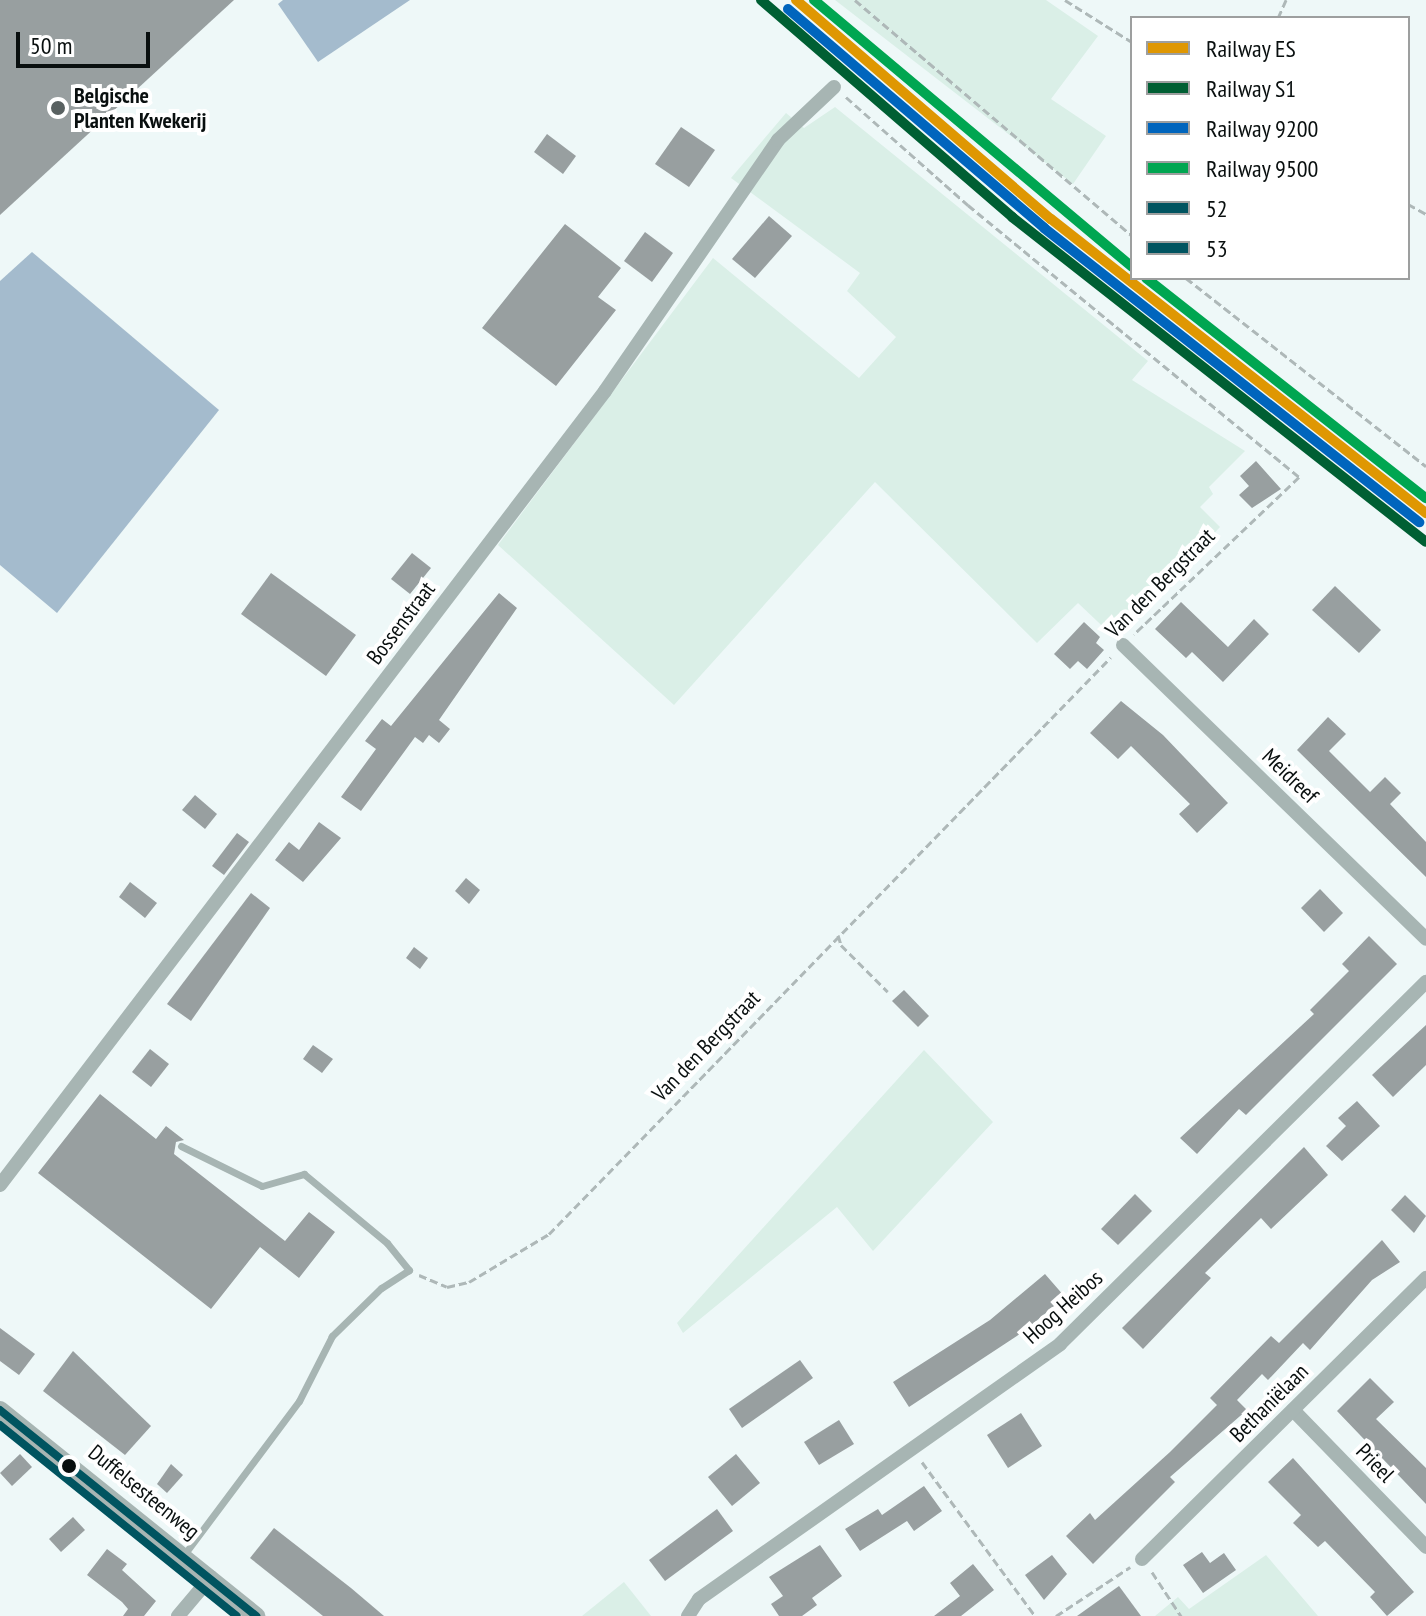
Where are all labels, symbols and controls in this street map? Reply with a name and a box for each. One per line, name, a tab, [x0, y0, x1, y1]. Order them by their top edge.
scale bar	[20, 16, 154, 66]
legend	[1130, 16, 1410, 280]
text: 50 m	[30, 30, 72, 61]
text: Railway ES	[1206, 33, 1296, 64]
text: Railway S1	[1206, 73, 1296, 104]
place label: Belgische Planten Kwekerij	[74, 82, 206, 134]
marker: Belgische Planten Kwekerij	[49, 99, 67, 117]
text: Railway 9200	[1206, 113, 1318, 144]
text: Railway 9500	[1206, 153, 1318, 184]
text: 52	[1206, 193, 1228, 224]
text: 53	[1206, 233, 1228, 264]
street label: Van den Bergstraat	[1100, 523, 1220, 643]
street label: Bossenstraat	[361, 576, 441, 670]
street label: Meidreef	[1257, 743, 1323, 809]
street label: Van den Bergstraat	[647, 985, 765, 1107]
street label: Hoog Heibos	[1018, 1265, 1108, 1349]
street label: Bethaniëlaan	[1224, 1358, 1314, 1448]
street label: Prieel	[1350, 1438, 1400, 1488]
street label: Duffelsesteenweg	[83, 1439, 205, 1545]
unlabelled marker	[61, 1458, 77, 1474]

